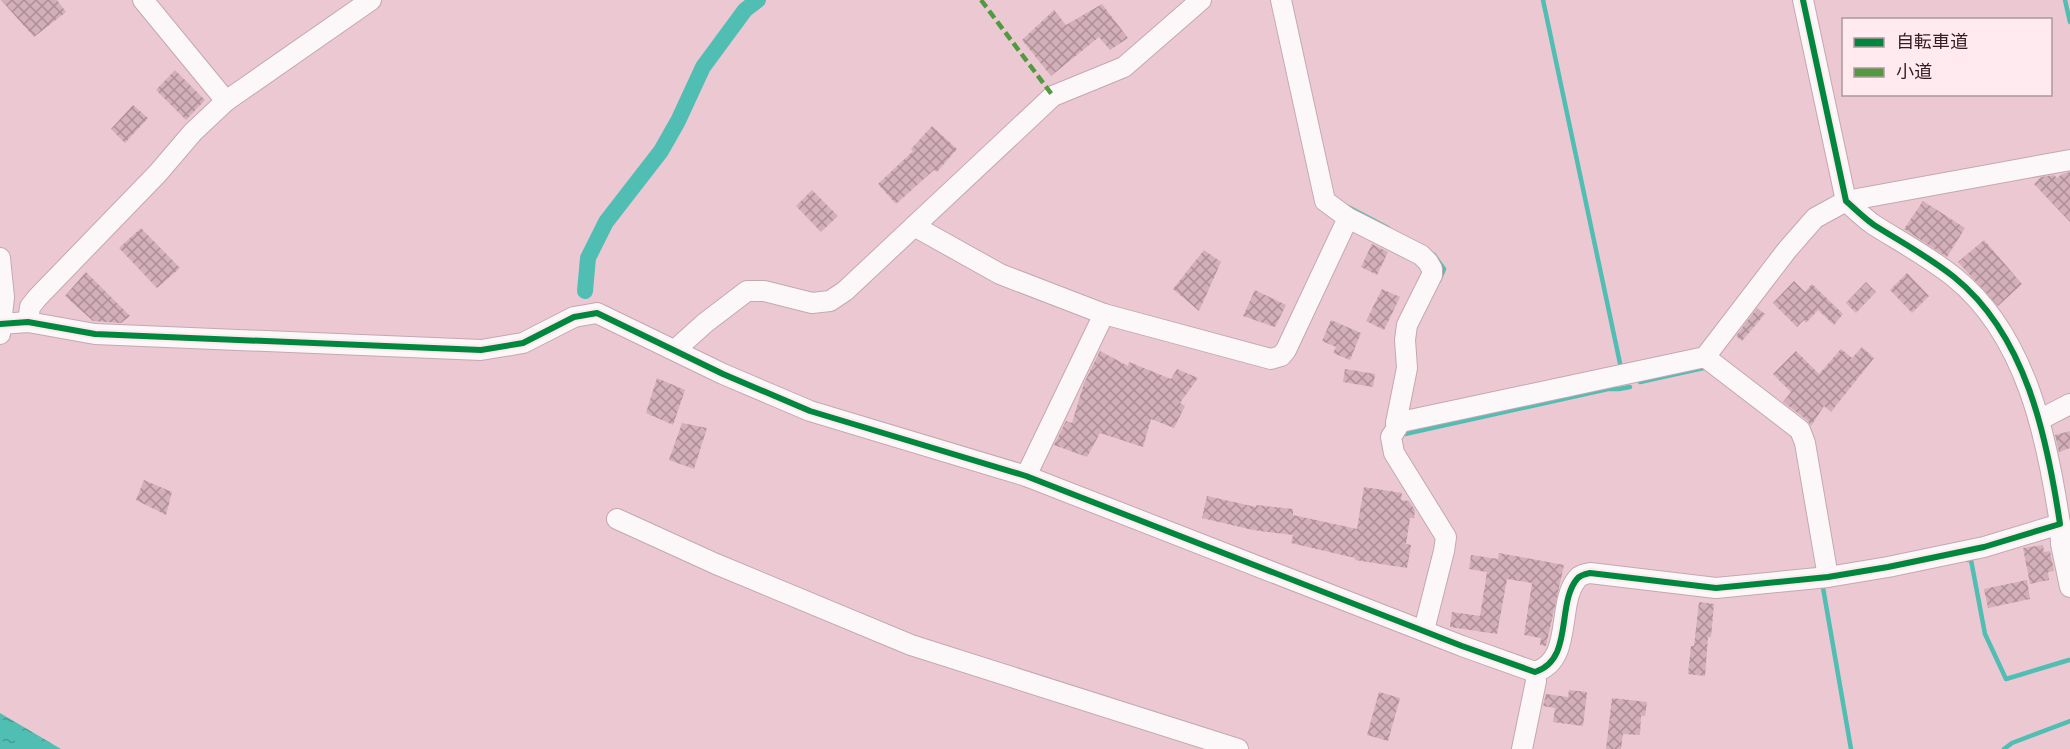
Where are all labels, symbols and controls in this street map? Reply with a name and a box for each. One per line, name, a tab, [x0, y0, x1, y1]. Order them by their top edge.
legend	[1842, 18, 2052, 96]
text: 自転車道	[1896, 30, 1968, 52]
text: 小道	[1896, 60, 1932, 82]

